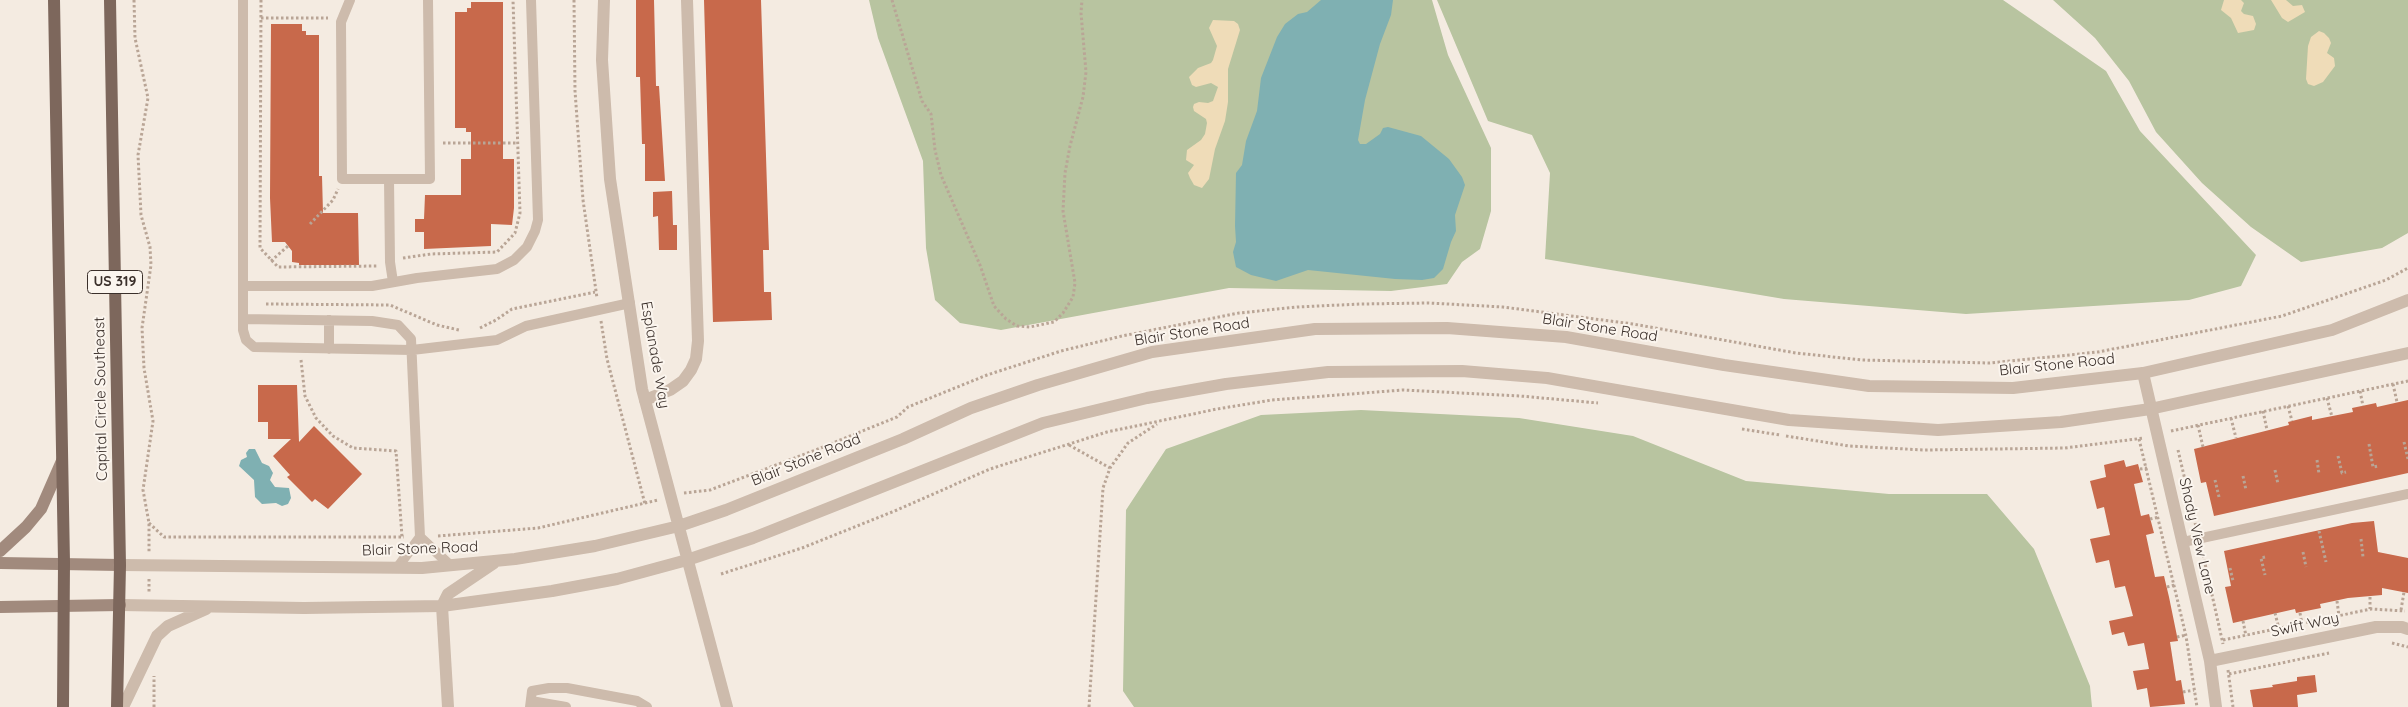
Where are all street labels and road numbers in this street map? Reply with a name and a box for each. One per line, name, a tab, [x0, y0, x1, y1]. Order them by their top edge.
road number: US 319	[88, 270, 142, 294]
street label: Esplanade Way	[637, 300, 673, 410]
street label: Blair Stone Road	[1541, 310, 1659, 346]
street label: Blair Stone Road	[1133, 314, 1251, 350]
street label: Capital Circle Southeast	[91, 317, 111, 481]
street label: Blair Stone Road	[1998, 350, 2116, 380]
street label: Blair Stone Road	[749, 430, 863, 490]
street label: Shady View Lane	[2175, 476, 2219, 596]
street label: Blair Stone Road	[362, 538, 478, 560]
street label: Swift Way	[2269, 609, 2341, 641]

